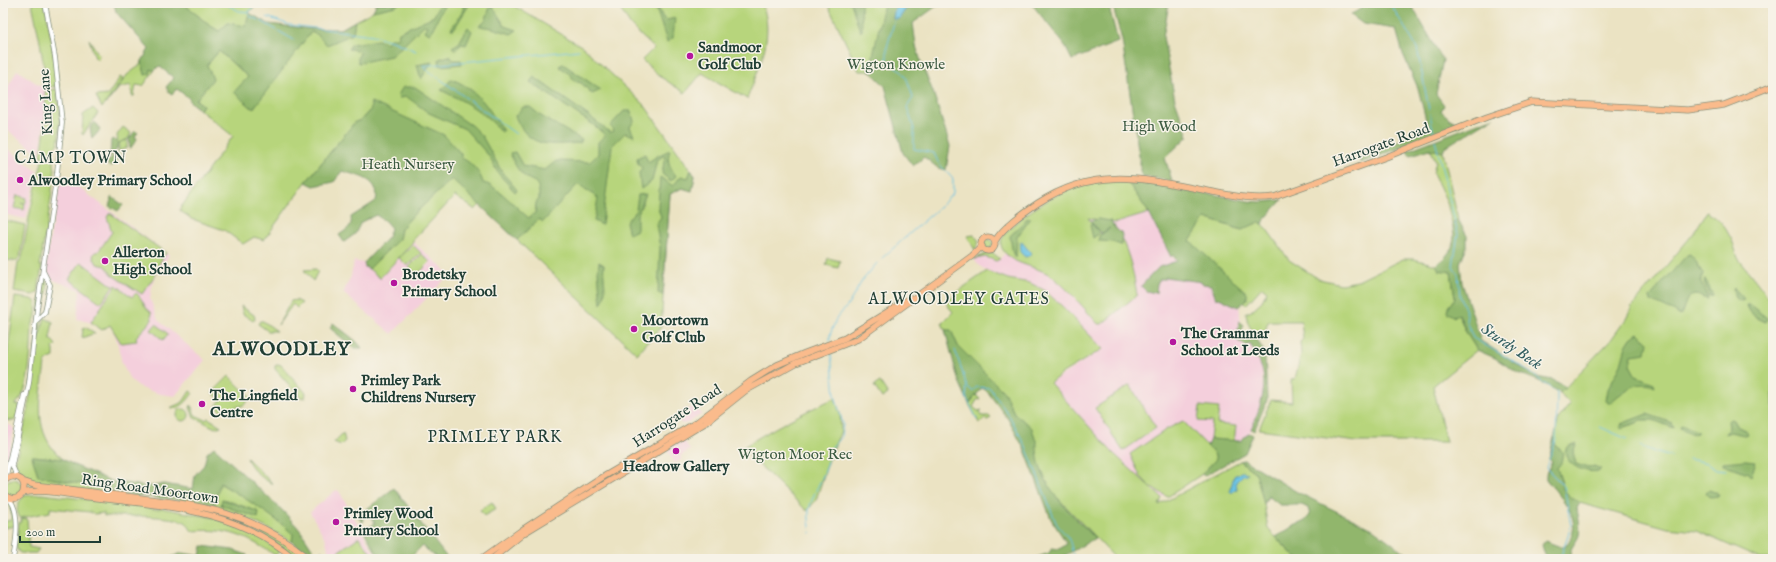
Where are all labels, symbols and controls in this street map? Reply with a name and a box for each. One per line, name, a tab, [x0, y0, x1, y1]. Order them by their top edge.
place label: Sandmoor Golf Club	[698, 38, 762, 74]
marker: Sandmoor Golf Club	[685, 51, 695, 61]
park label: Wigton Knowle	[847, 55, 945, 74]
street label: King Lane	[35, 68, 57, 136]
park label: High Wood	[1122, 117, 1197, 136]
street label: Harrogate Road	[1330, 118, 1433, 171]
district label: CAMP TOWN	[15, 149, 127, 169]
park label: Heath Nursery	[361, 155, 455, 174]
place label: Alwoodley Primary School	[27, 171, 193, 190]
marker: Alwoodley Primary School	[15, 175, 25, 185]
place label: Allerton High School	[112, 243, 192, 279]
marker: Allerton High School	[100, 256, 110, 266]
place label: Brodetsky Primary School	[402, 265, 498, 301]
marker: Brodetsky Primary School	[389, 278, 399, 288]
district label: ALWOODLEY GATES	[867, 290, 1050, 310]
place label: Moortown Golf Club	[642, 311, 708, 347]
water label: Sturdy Beck	[1477, 319, 1546, 375]
marker: Moortown Golf Club	[629, 324, 639, 334]
place label: The Grammar School at Leeds	[1180, 324, 1280, 360]
marker: The Grammar School at Leeds	[1168, 337, 1178, 347]
district label: ALWOODLEY	[212, 338, 351, 362]
place label: Primley Park Childrens Nursery	[361, 371, 476, 407]
street label: Harrogate Road	[629, 380, 726, 452]
marker: Primley Park Childrens Nursery	[348, 384, 358, 394]
place label: The Lingfield Centre	[209, 386, 299, 422]
marker: The Lingfield Centre	[197, 399, 207, 409]
district label: PRIMLEY PARK	[427, 428, 563, 448]
park label: Wigton Moor Rec	[738, 445, 852, 464]
marker: Headrow Gallery	[671, 446, 681, 456]
place label: Headrow Gallery	[623, 457, 730, 476]
street label: Ring Road Moortown	[80, 470, 220, 508]
place label: Primley Wood Primary School	[344, 504, 440, 540]
marker: Primley Wood Primary School	[331, 517, 341, 527]
scale bar	[20, 518, 100, 544]
text: 200 m	[26, 525, 55, 540]

